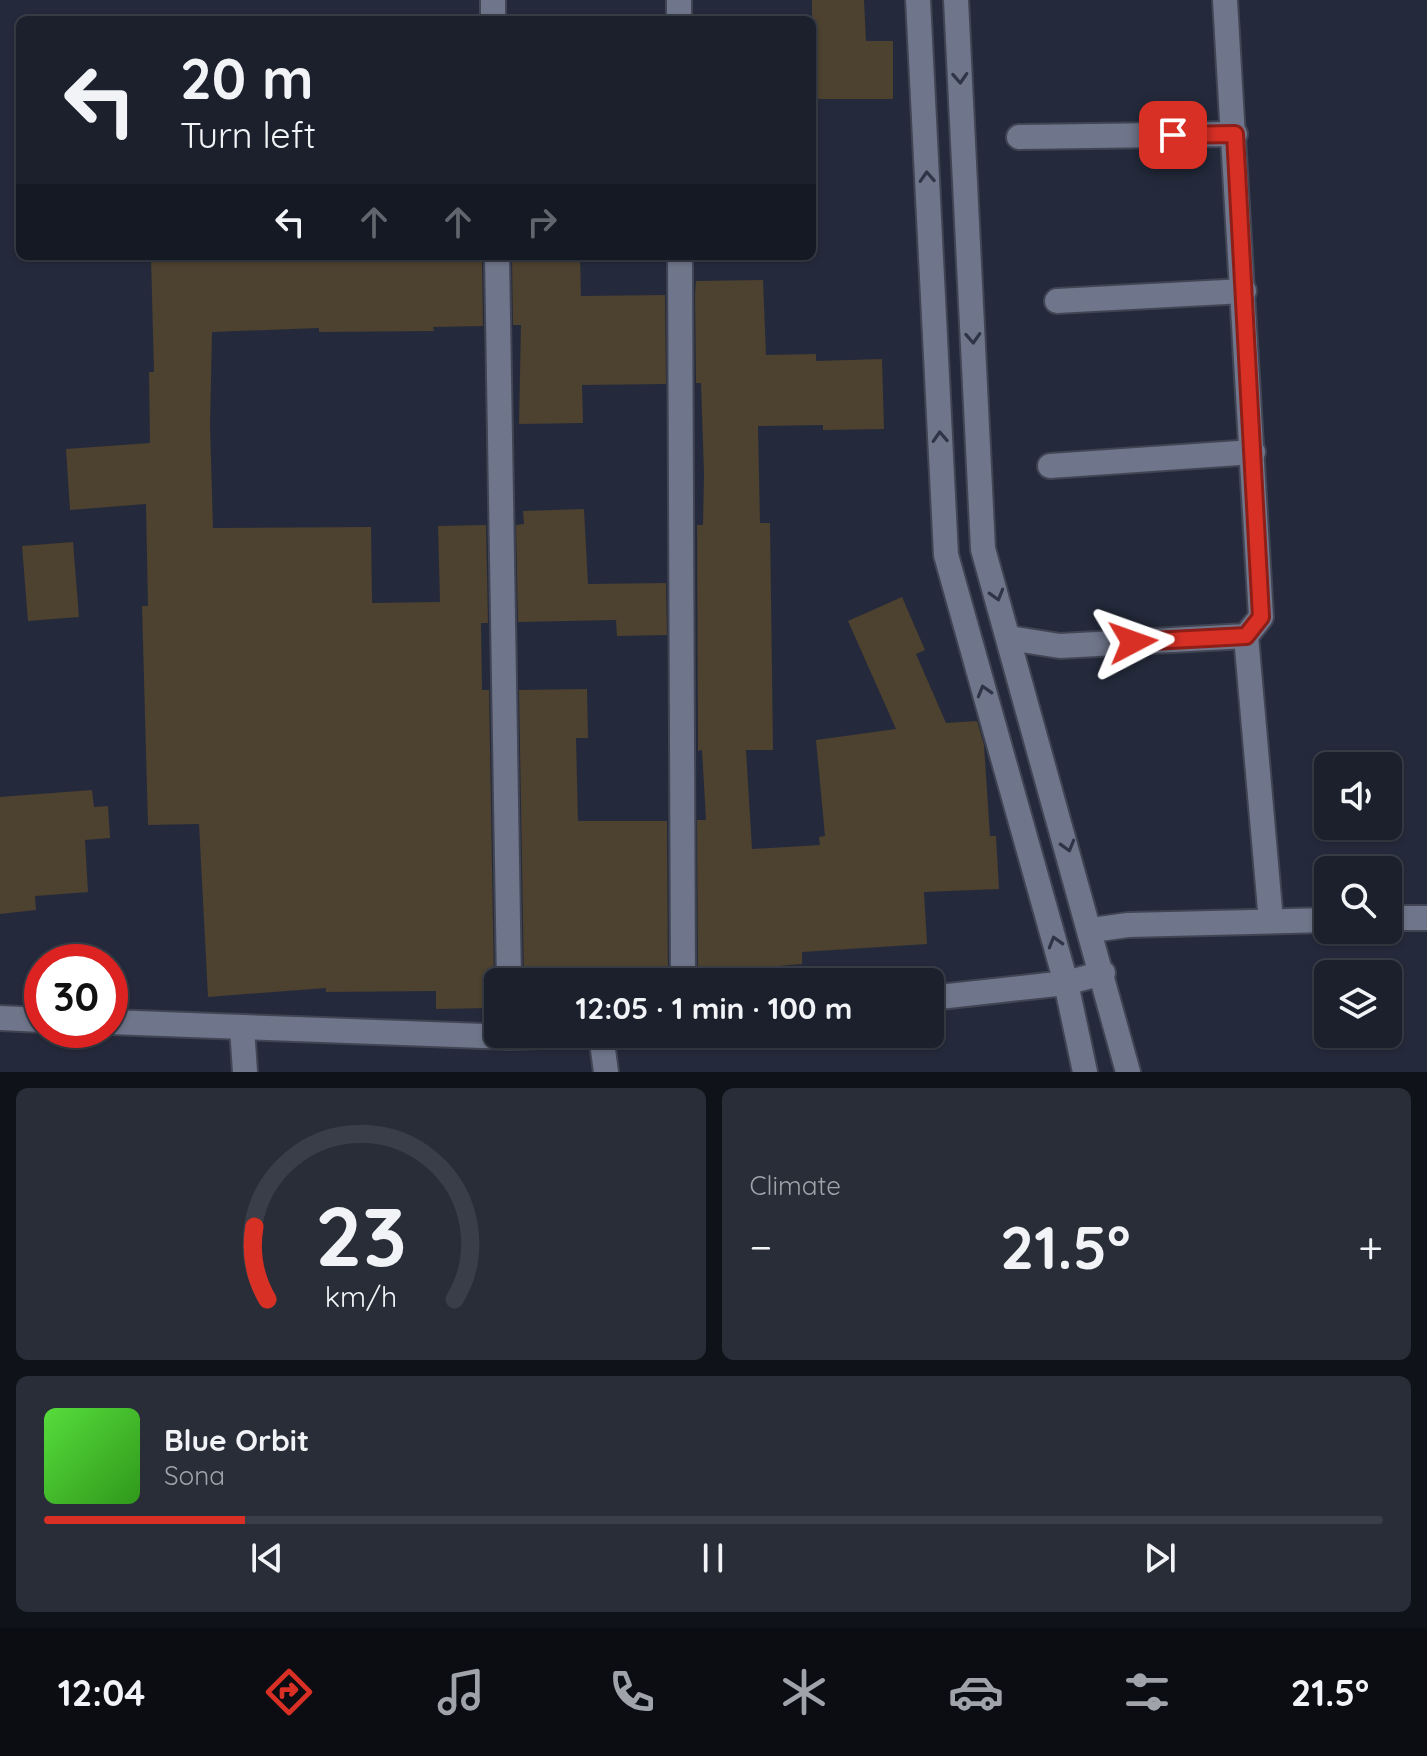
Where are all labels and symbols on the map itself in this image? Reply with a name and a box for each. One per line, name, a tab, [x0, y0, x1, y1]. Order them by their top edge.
one-way arrow	[952, 72, 969, 85]
pin	[1139, 101, 1207, 169]
one-way arrow	[918, 170, 935, 183]
one-way arrow	[964, 332, 981, 345]
one-way arrow	[931, 430, 948, 443]
one-way arrow	[988, 588, 1004, 602]
position arrow	[1091, 600, 1175, 684]
one-way arrow	[977, 685, 993, 699]
one-way arrow	[1059, 838, 1075, 852]
one-way arrow	[1048, 935, 1064, 949]
speed limit sign: 30	[24, 944, 128, 1048]

